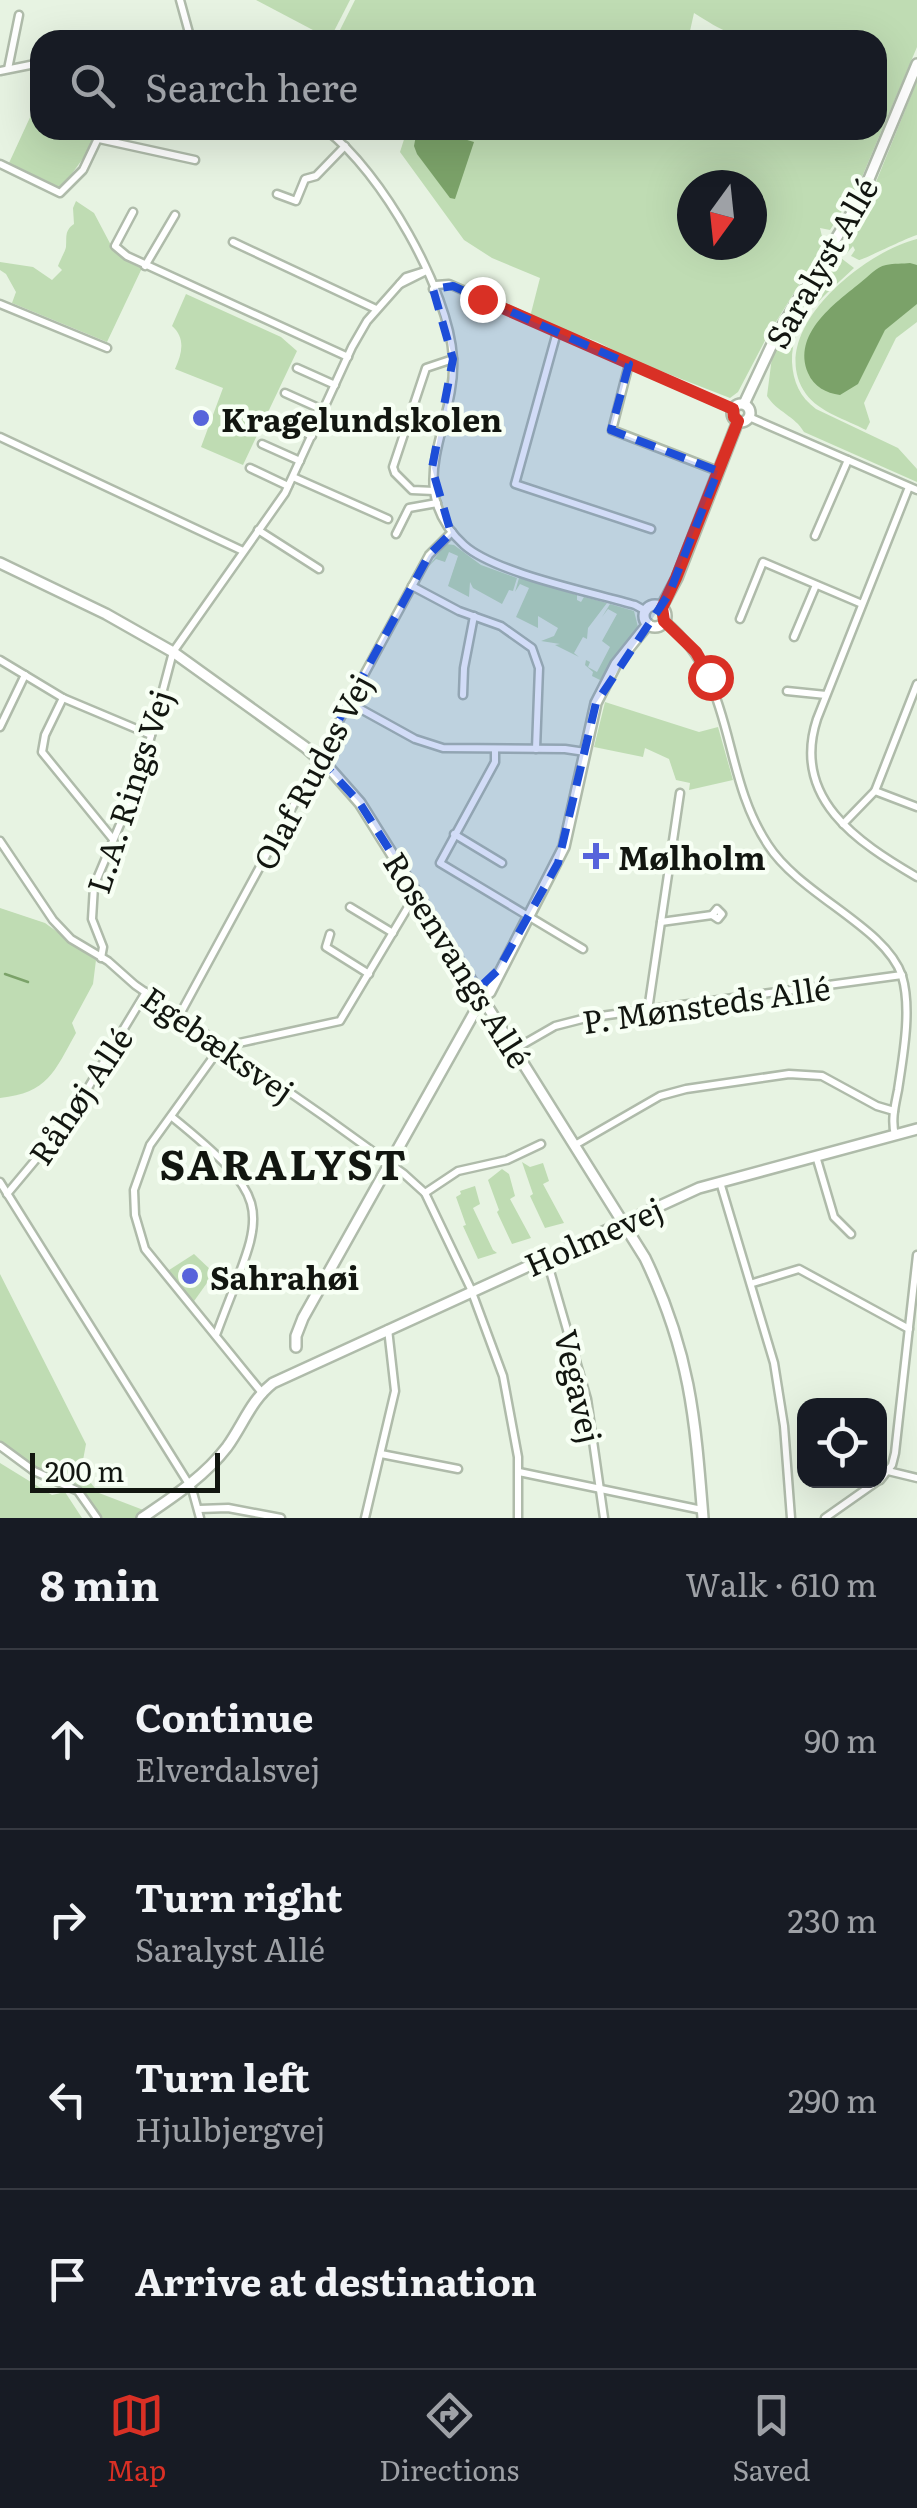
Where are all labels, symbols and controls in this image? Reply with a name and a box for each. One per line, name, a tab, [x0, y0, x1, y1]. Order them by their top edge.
search box	[30, 30, 887, 140]
text: Search here	[145, 57, 358, 114]
icon: search	[65, 58, 120, 113]
street label: Saralyst Allé	[752, 168, 888, 356]
north arrow	[677, 170, 767, 260]
route end	[460, 277, 506, 323]
place label: Kragelundskolen	[221, 394, 502, 442]
marker: Kragelundskolen	[190, 407, 212, 429]
route start	[688, 655, 734, 701]
street label: Olaf Rudes Vej	[239, 664, 383, 878]
street label: L.A. Rings Vej	[72, 683, 184, 899]
place label: Mølholm	[618, 832, 766, 880]
street label: Rosenvangs Allé	[373, 842, 545, 1076]
marker: Mølholm	[583, 843, 609, 869]
street label: P. Mønsteds Allé	[579, 962, 833, 1044]
street label: Egebæksvej	[133, 973, 305, 1113]
street label: Råhøj Allé	[15, 1016, 143, 1174]
district label: SARALYST	[160, 1131, 409, 1193]
street label: Holmevej	[516, 1183, 670, 1287]
place label: Sahrahøi	[210, 1252, 359, 1300]
marker: Sahrahøi	[179, 1265, 201, 1287]
street label: Vegavej	[544, 1324, 616, 1448]
map controls	[797, 1398, 887, 1488]
button: locate	[797, 1398, 887, 1488]
scale bar	[30, 1448, 220, 1492]
text: 200 m	[45, 1449, 124, 1491]
text: 8 min	[40, 1552, 160, 1614]
text: Walk · 610 m	[685, 1559, 877, 1607]
text: Continue	[135, 1687, 313, 1744]
icon: ahead	[40, 1712, 95, 1767]
text: 90 m	[804, 1715, 877, 1763]
text: Elverdalsvej	[135, 1744, 320, 1792]
text: Turn right	[135, 1867, 342, 1924]
icon: right	[40, 1892, 95, 1947]
text: 230 m	[787, 1895, 877, 1943]
text: Saralyst Allé	[135, 1924, 325, 1972]
text: Turn left	[135, 2047, 310, 2104]
icon: left	[40, 2072, 95, 2127]
text: 290 m	[788, 2075, 877, 2123]
text: Hjulbjergvej	[135, 2104, 326, 2152]
text: Arrive at destination	[135, 2251, 537, 2308]
icon: arrive	[40, 2252, 95, 2307]
tab: Map	[107, 2388, 166, 2490]
tab: Directions	[379, 2388, 519, 2490]
tab: Saved	[732, 2388, 810, 2490]

